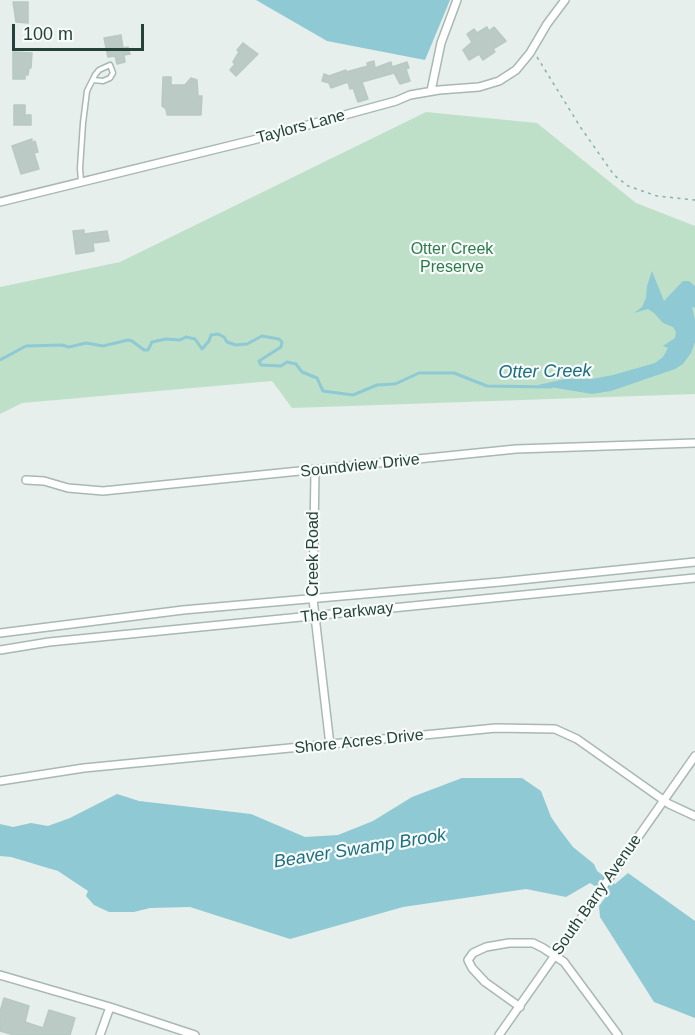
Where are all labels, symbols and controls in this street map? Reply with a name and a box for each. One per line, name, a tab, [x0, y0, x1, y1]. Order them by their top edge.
scale bar	[15, 12, 147, 50]
text: 100 m	[23, 24, 73, 44]
street label: Taylors Lane	[255, 106, 347, 148]
park label: Otter Creek Preserve	[411, 240, 493, 278]
water label: Otter Creek	[498, 360, 592, 384]
street label: Soundview Drive	[299, 450, 421, 482]
street label: Creek Road	[304, 511, 324, 597]
street label: The Parkway	[300, 599, 394, 627]
street label: Shore Acres Drive	[293, 726, 425, 758]
water label: Beaver Swamp Brook	[272, 825, 448, 873]
street label: South Barry Avenue	[548, 831, 646, 959]

